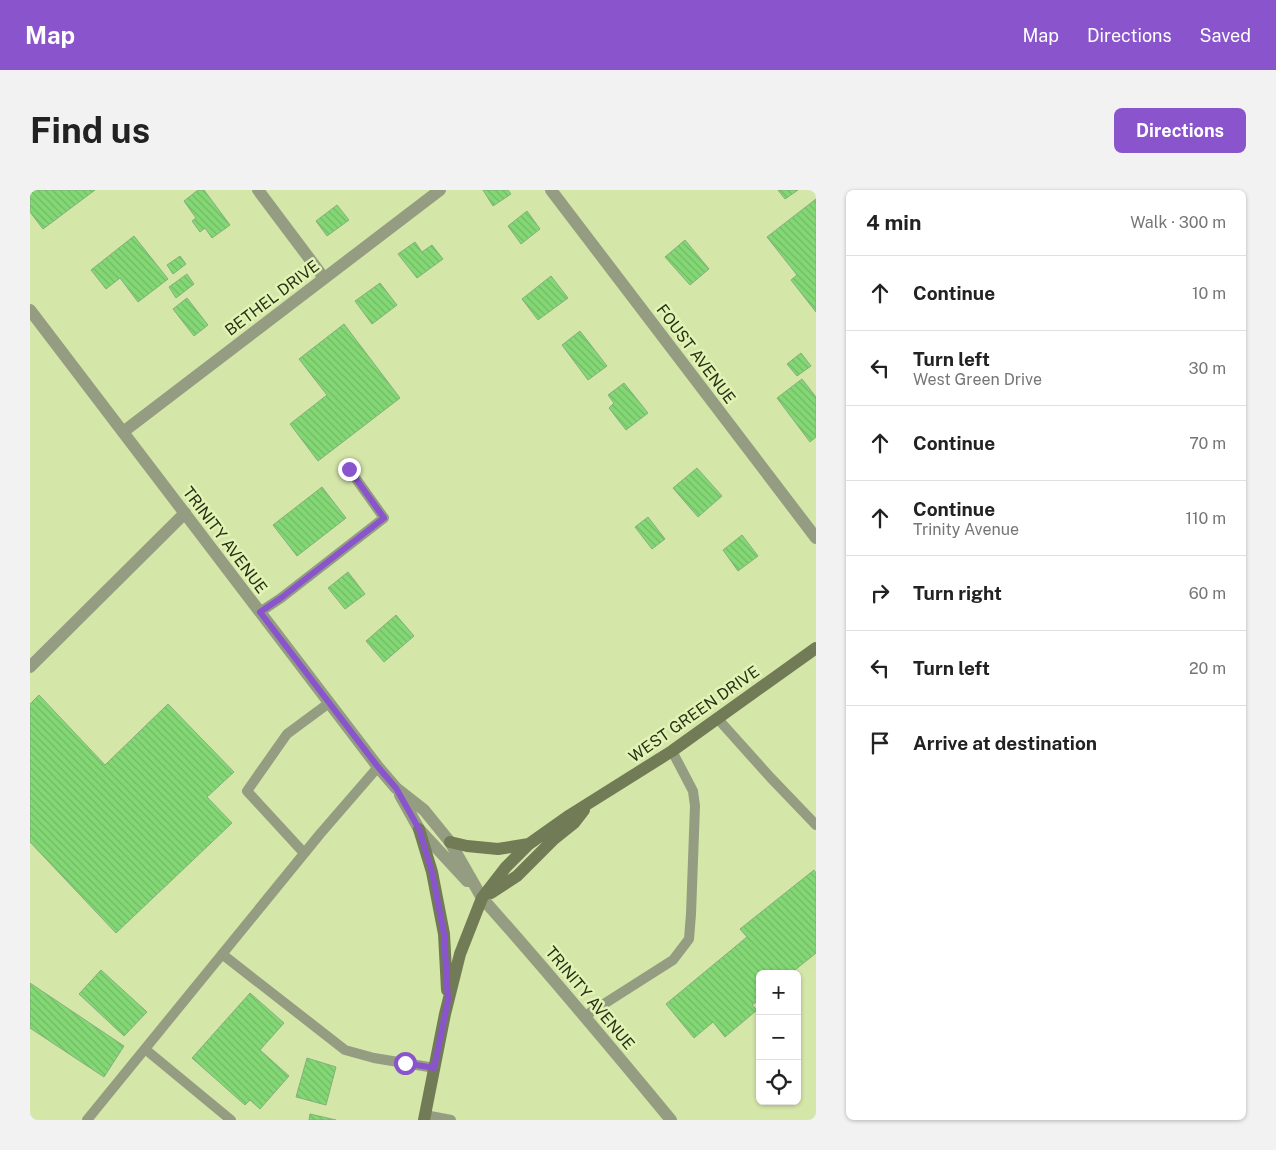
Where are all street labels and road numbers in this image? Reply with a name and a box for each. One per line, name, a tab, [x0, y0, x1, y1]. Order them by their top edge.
street label: BETHEL DRIVE	[221, 256, 323, 340]
street label: FOUST AVENUE	[652, 301, 740, 407]
street label: TRINITY AVENUE	[179, 483, 271, 597]
street label: WEST GREEN DRIVE	[625, 662, 763, 766]
street label: TRINITY AVENUE	[541, 943, 639, 1053]

